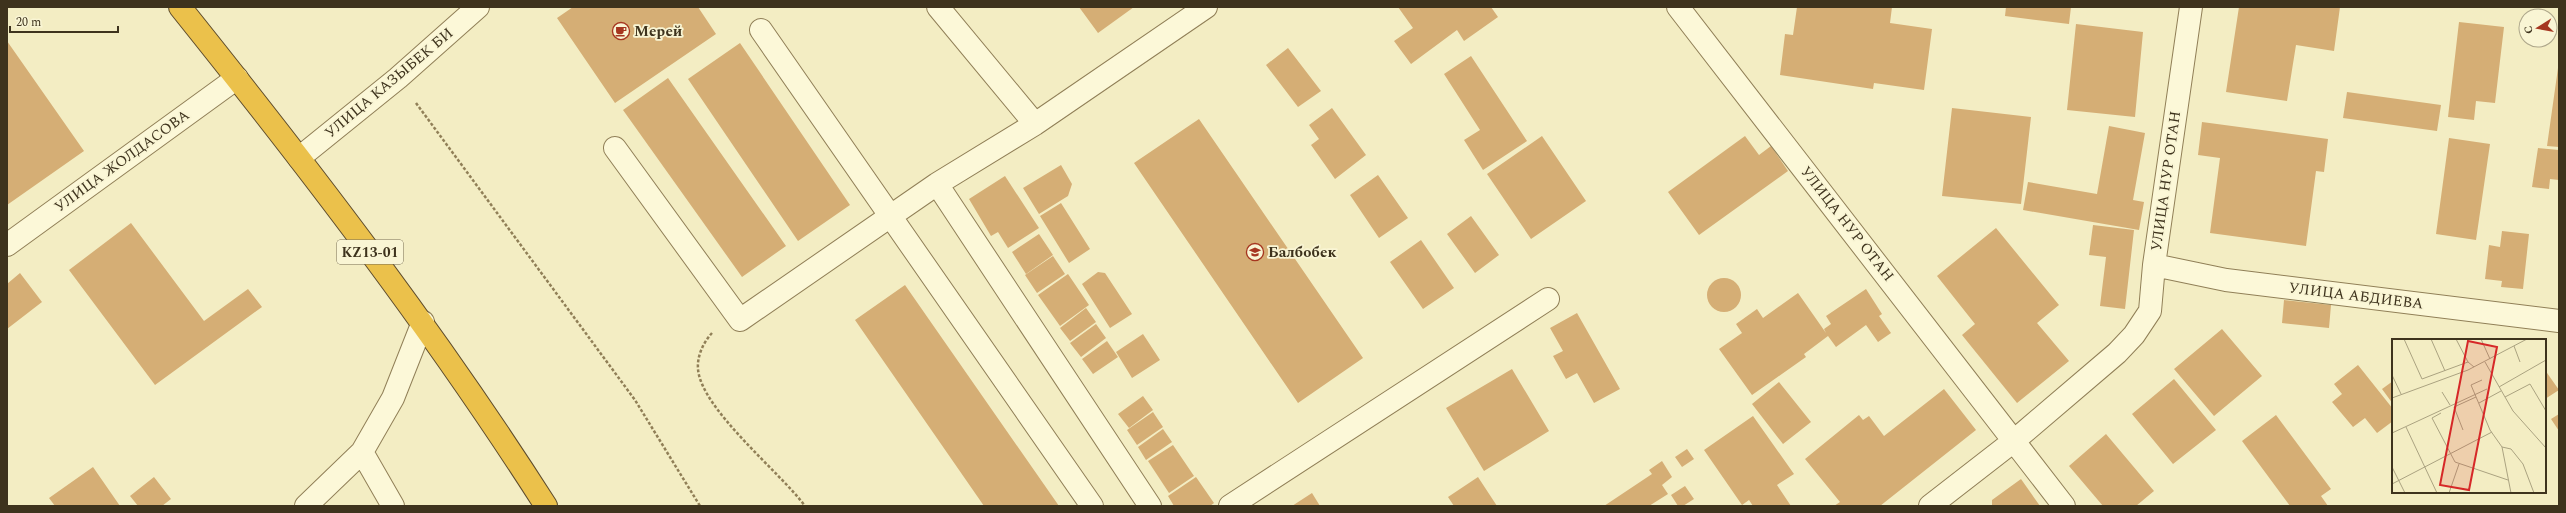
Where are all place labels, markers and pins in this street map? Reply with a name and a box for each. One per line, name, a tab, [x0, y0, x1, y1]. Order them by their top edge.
place label: Мерей	[634, 20, 683, 43]
cafe icon: Мерей	[611, 21, 631, 41]
place label: Балбобек	[1268, 241, 1336, 264]
school or university icon: Балбобек	[1245, 242, 1265, 262]

